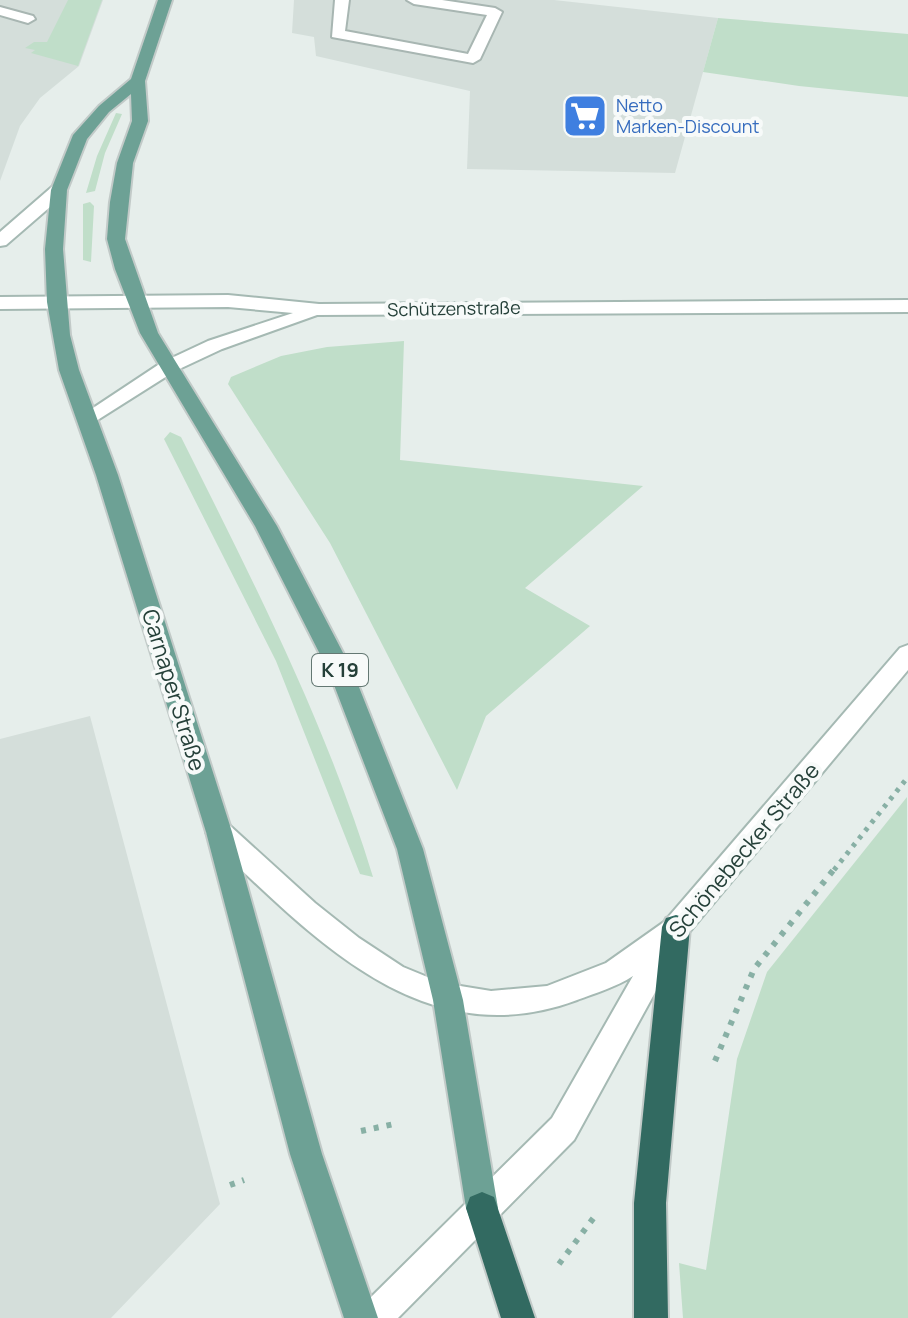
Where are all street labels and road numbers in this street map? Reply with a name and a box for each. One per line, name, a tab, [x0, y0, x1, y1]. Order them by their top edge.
street label: Schützenstraße	[387, 295, 521, 321]
street label: Carnaper Straße	[135, 606, 213, 775]
road number: K 19	[312, 654, 368, 686]
street label: Schönebecker Straße	[662, 756, 826, 944]

